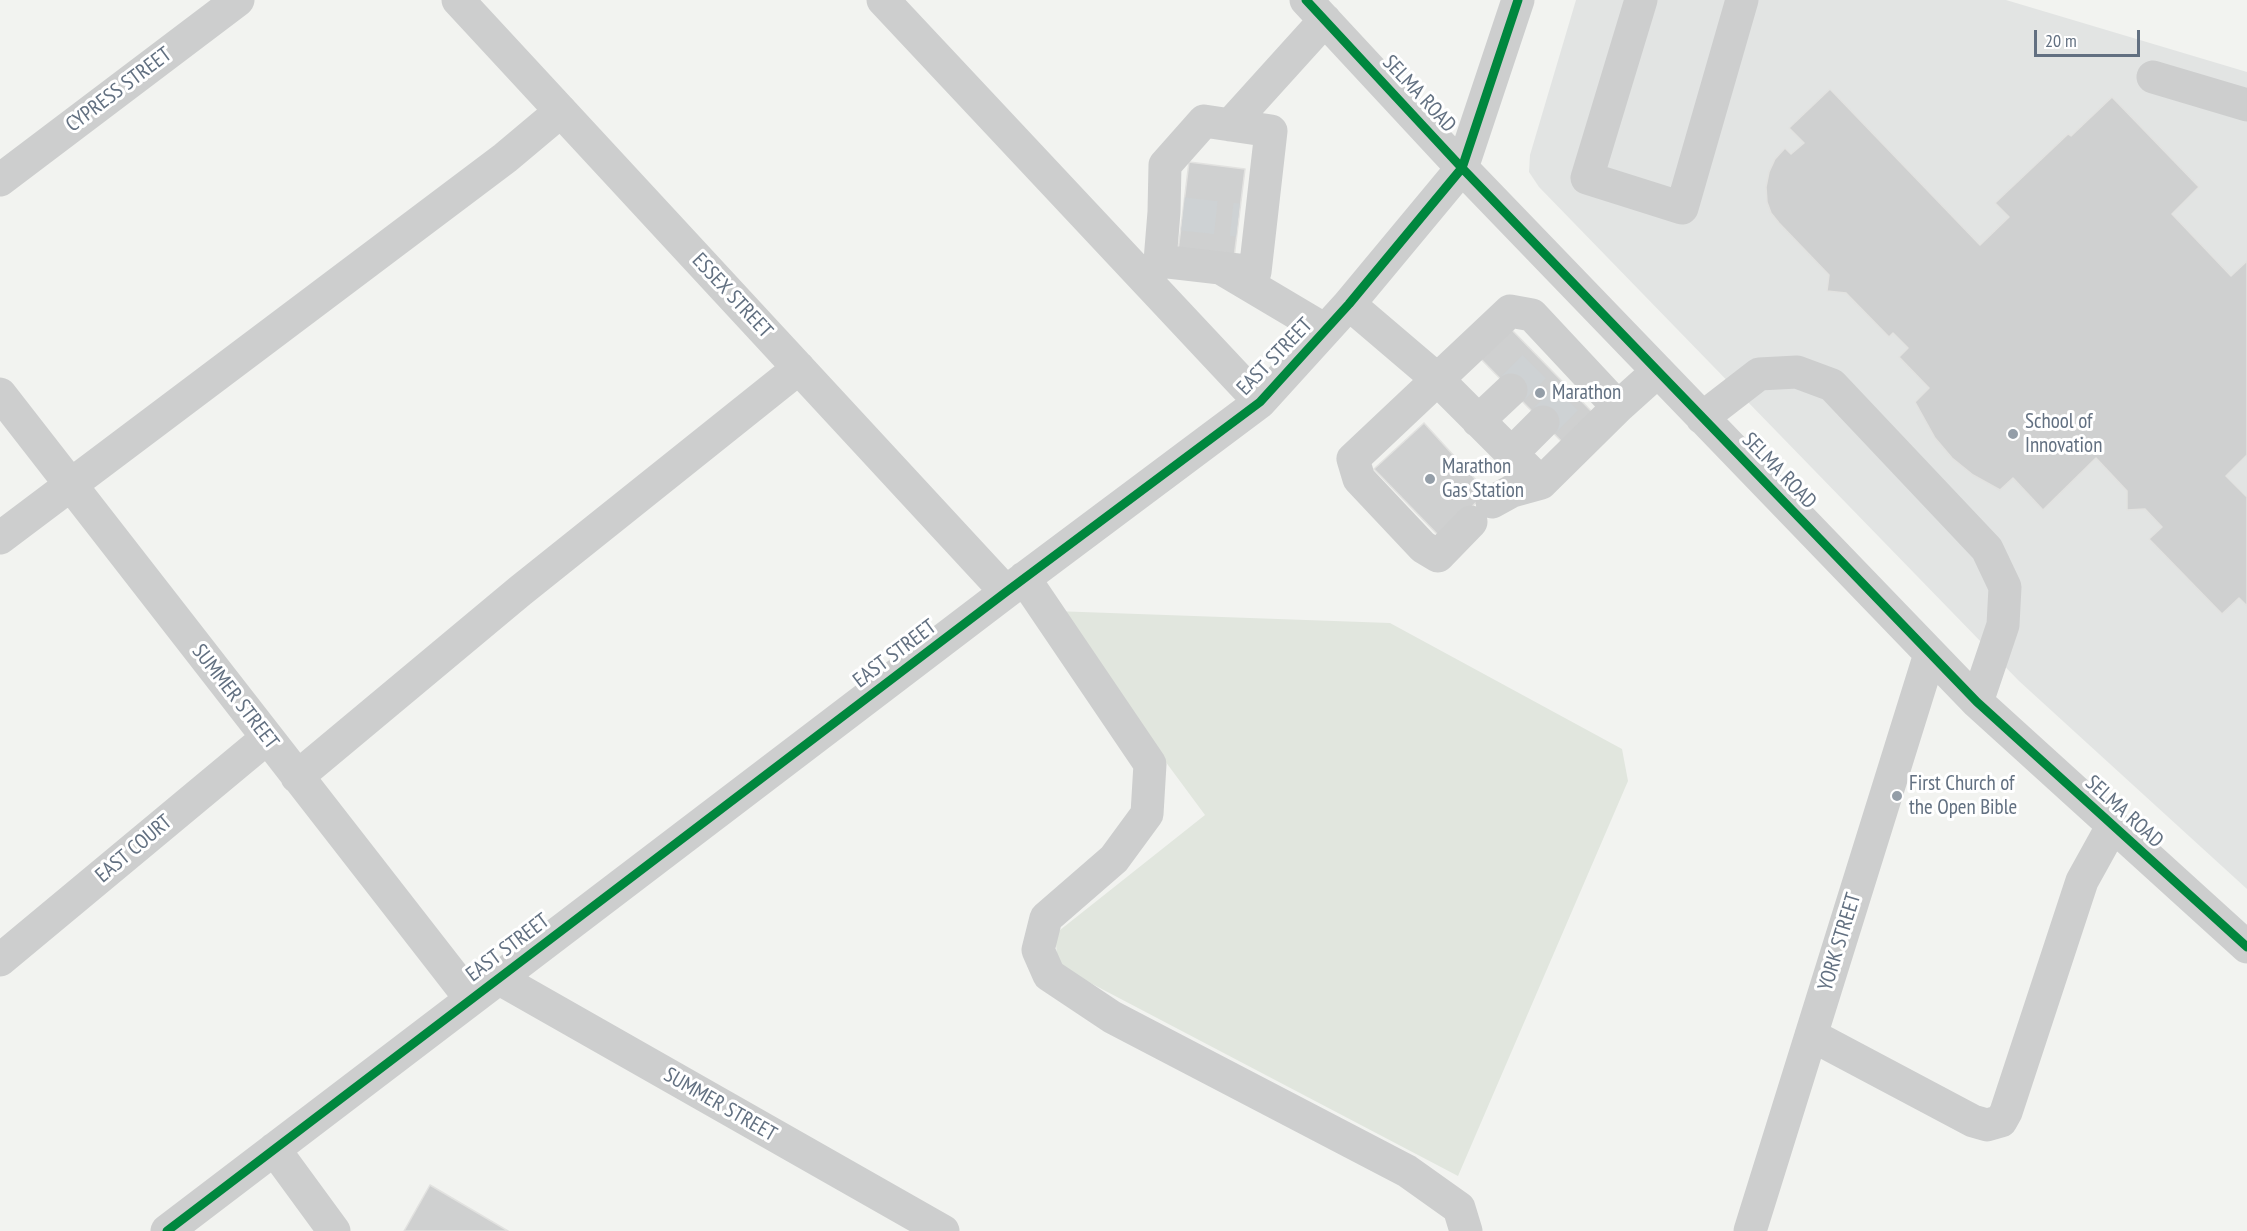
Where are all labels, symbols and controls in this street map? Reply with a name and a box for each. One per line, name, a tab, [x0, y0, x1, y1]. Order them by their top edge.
scale bar	[2037, 18, 2144, 56]
text: 20 m	[2045, 29, 2077, 52]
street label: CYPRESS STREET	[61, 42, 177, 138]
street label: SELMA ROAD	[1377, 50, 1461, 138]
street label: ESSEX STREET	[686, 248, 778, 344]
street label: EAST STREET	[1232, 313, 1318, 401]
place label: Marathon	[1552, 380, 1621, 406]
marker: Marathon	[1533, 386, 1547, 400]
place label: School of Innovation	[2025, 409, 2102, 459]
marker: School of Innovation	[2006, 427, 2020, 441]
street label: SELMA ROAD	[1737, 428, 1821, 514]
place label: Marathon Gas Station	[1442, 454, 1524, 504]
marker: Marathon Gas Station	[1423, 472, 1437, 486]
street label: EAST STREET	[848, 615, 942, 693]
street label: SUMMER STREET	[186, 640, 284, 754]
place label: First Church of the Open Bible	[1909, 771, 2017, 821]
street label: SELMA ROAD	[2080, 771, 2168, 853]
marker: First Church of the Open Bible	[1890, 789, 1904, 803]
street label: EAST COURT	[91, 810, 177, 888]
street label: YORK STREET	[1813, 890, 1867, 994]
street label: EAST STREET	[461, 909, 555, 987]
street label: SUMMER STREET	[659, 1063, 781, 1147]

